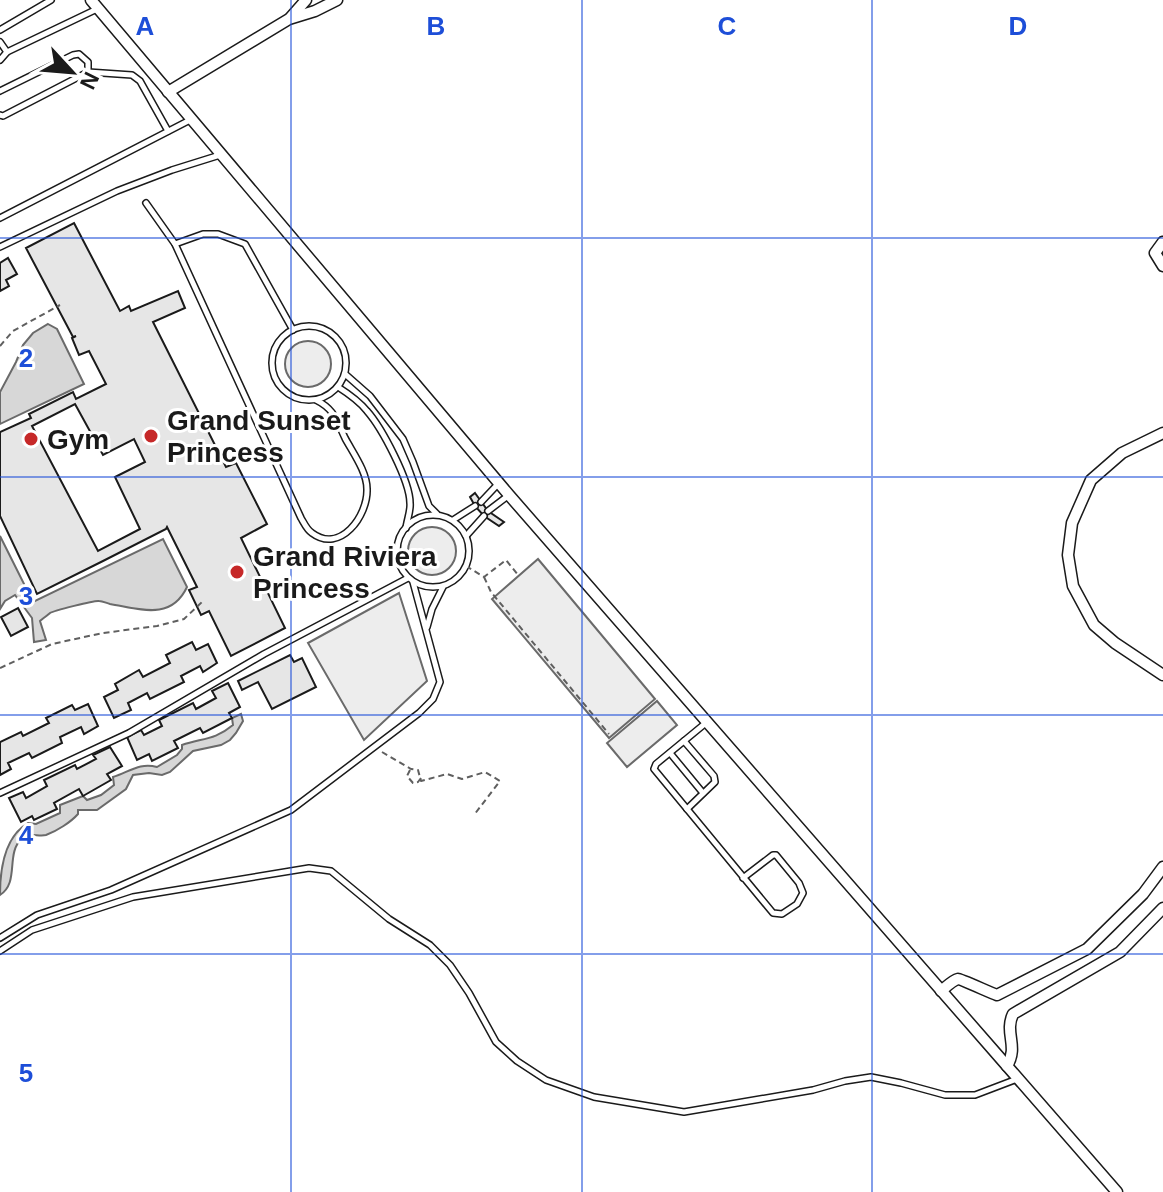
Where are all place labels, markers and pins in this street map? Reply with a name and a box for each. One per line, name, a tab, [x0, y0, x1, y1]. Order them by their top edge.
place label: Grand Sunset Princess	[167, 405, 351, 468]
place label: Gym	[47, 424, 109, 455]
marker: Grand Sunset Princess	[142, 427, 160, 445]
marker: Gym	[22, 430, 40, 448]
place label: Grand Riviera Princess	[253, 541, 437, 604]
marker: Grand Riviera Princess	[228, 563, 246, 581]

